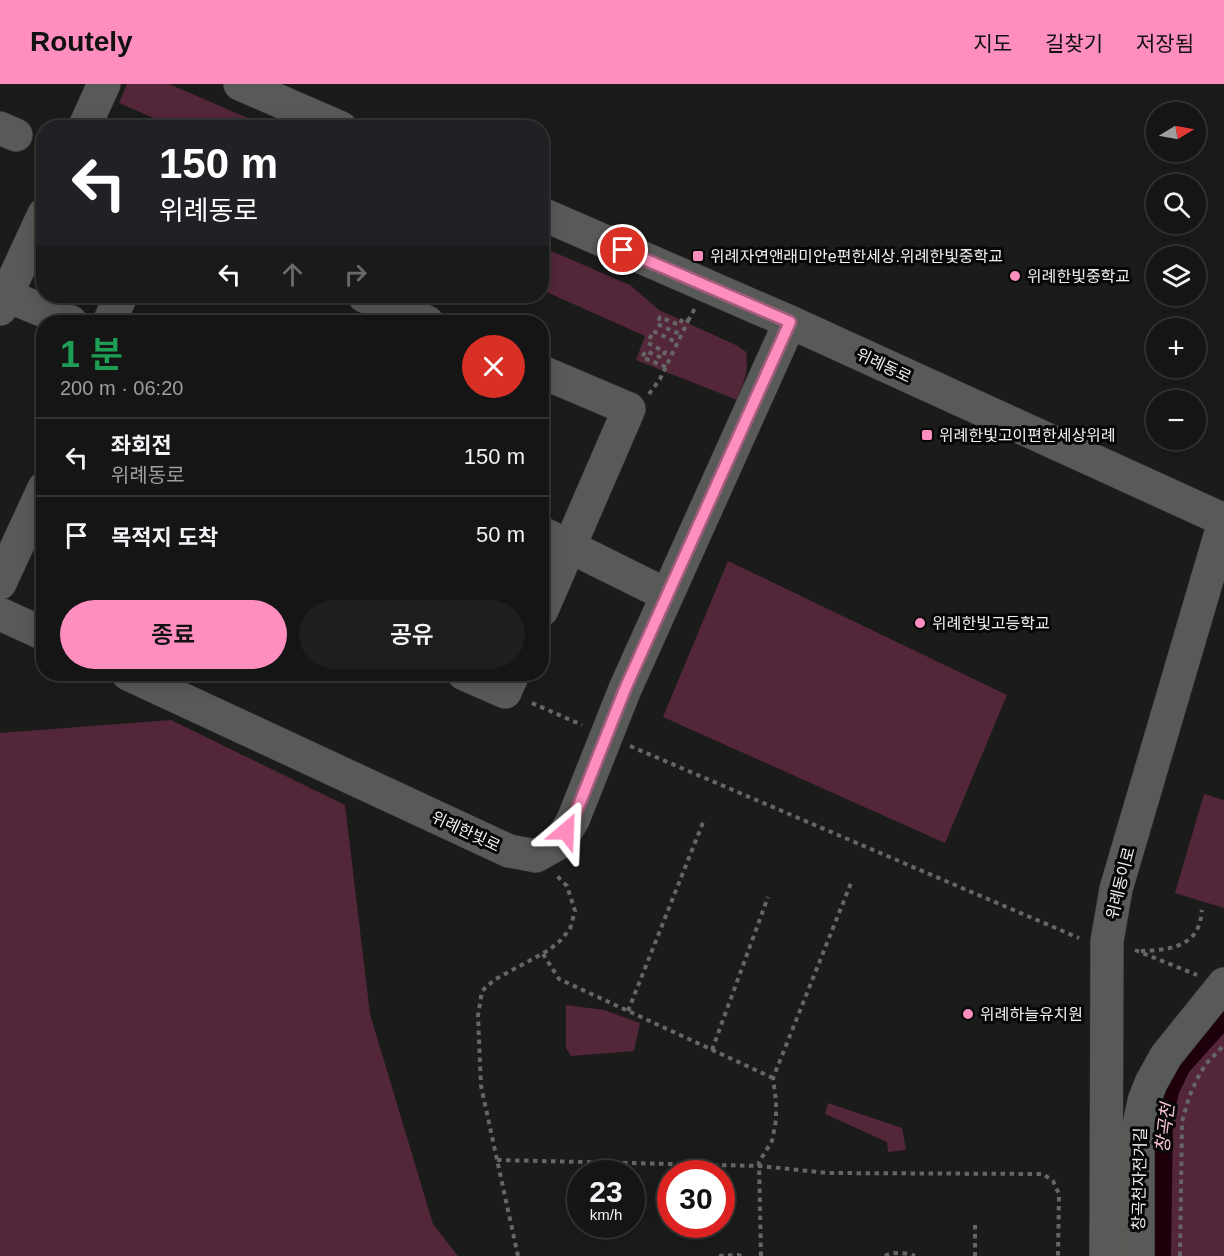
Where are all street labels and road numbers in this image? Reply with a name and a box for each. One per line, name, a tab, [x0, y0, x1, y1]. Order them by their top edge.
street label: 위례동로	[854, 345, 914, 386]
street label: 위례한빛로	[429, 808, 503, 855]
street label: 위례동이로	[1103, 845, 1138, 921]
street label: 창곡천자전거길	[1130, 1127, 1149, 1231]

